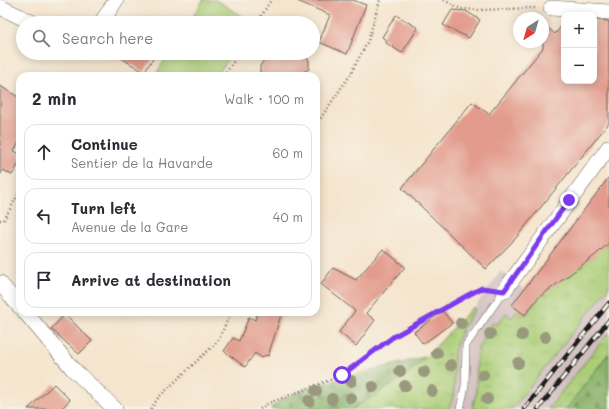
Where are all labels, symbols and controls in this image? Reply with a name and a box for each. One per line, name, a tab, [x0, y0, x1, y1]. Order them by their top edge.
north arrow	[513, 12, 549, 48]
map controls	[561, 12, 597, 84]
button: +	[561, 12, 597, 48]
search box	[16, 16, 320, 60]
icon: search	[30, 27, 52, 49]
text: Search here	[62, 28, 153, 48]
button: −	[561, 48, 597, 84]
text: 2 min	[32, 87, 77, 109]
text: Walk · 100 m	[224, 90, 304, 107]
text: Continue	[71, 134, 138, 154]
icon: ahead	[33, 141, 55, 163]
text: 60 m	[273, 144, 303, 161]
text: Sentier de la Havarde	[71, 154, 213, 171]
route end	[560, 191, 578, 209]
text: Turn left	[71, 198, 136, 218]
icon: left	[33, 205, 55, 227]
text: 40 m	[273, 208, 303, 225]
text: Avenue de la Gare	[71, 218, 188, 235]
icon: arrive	[33, 269, 55, 291]
text: Arrive at destination	[71, 270, 231, 290]
route start	[333, 366, 351, 384]

